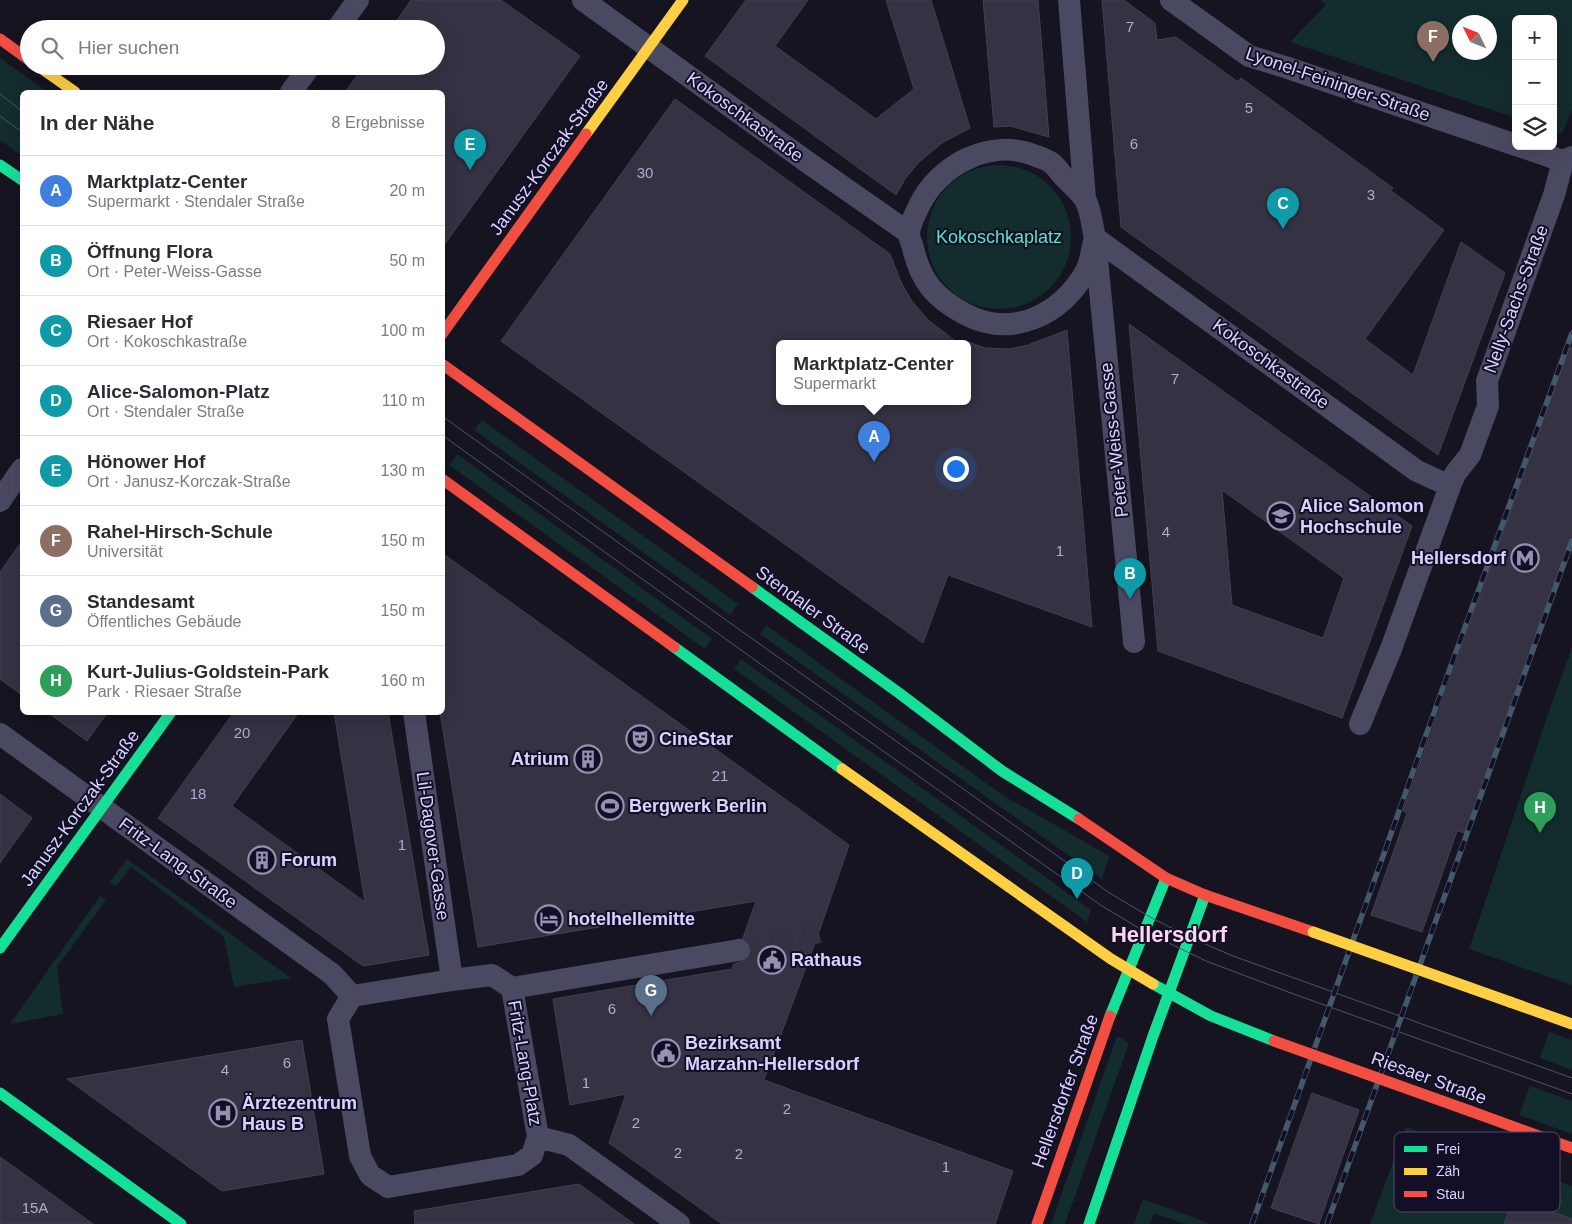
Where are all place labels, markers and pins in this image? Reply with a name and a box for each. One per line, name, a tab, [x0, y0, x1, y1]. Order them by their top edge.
pin: F	[1417, 21, 1449, 62]
pin: E	[454, 129, 486, 170]
pin: C	[1267, 188, 1299, 229]
pin: A	[858, 421, 890, 462]
place label: Alice Salomon Hochschule	[1300, 496, 1424, 537]
school or university icon: Alice Salomon Hochschule	[1266, 501, 1296, 531]
metro station icon: Hellersdorf	[1510, 543, 1540, 573]
place label: Hellersdorf	[1411, 548, 1507, 568]
pin: B	[1114, 558, 1146, 599]
theatre icon: CineStar	[625, 724, 655, 754]
place label: CineStar	[659, 729, 733, 749]
building icon: Atrium	[573, 744, 603, 774]
place label: Atrium	[511, 749, 569, 769]
sports icon: Bergwerk Berlin	[595, 791, 625, 821]
pin: H	[1524, 792, 1556, 833]
place label: Bergwerk Berlin	[629, 796, 767, 816]
building icon: Forum	[247, 845, 277, 875]
place label: Forum	[281, 850, 337, 870]
pin: D	[1061, 858, 1093, 899]
hotel icon: hotelhellemitte	[534, 904, 564, 934]
place label: hotelhellemitte	[568, 909, 695, 929]
public building icon: Rathaus	[757, 945, 787, 975]
place label: Rathaus	[791, 950, 862, 970]
pin: G	[635, 975, 667, 1016]
place label: Bezirksamt Marzahn-Hellersdorf	[685, 1033, 860, 1074]
public building icon: Bezirksamt Marzahn-Hellersdorf	[651, 1038, 681, 1068]
place label: Ärztezentrum Haus B	[242, 1093, 357, 1134]
hospital icon: Ärztezentrum Haus B	[208, 1098, 238, 1128]

